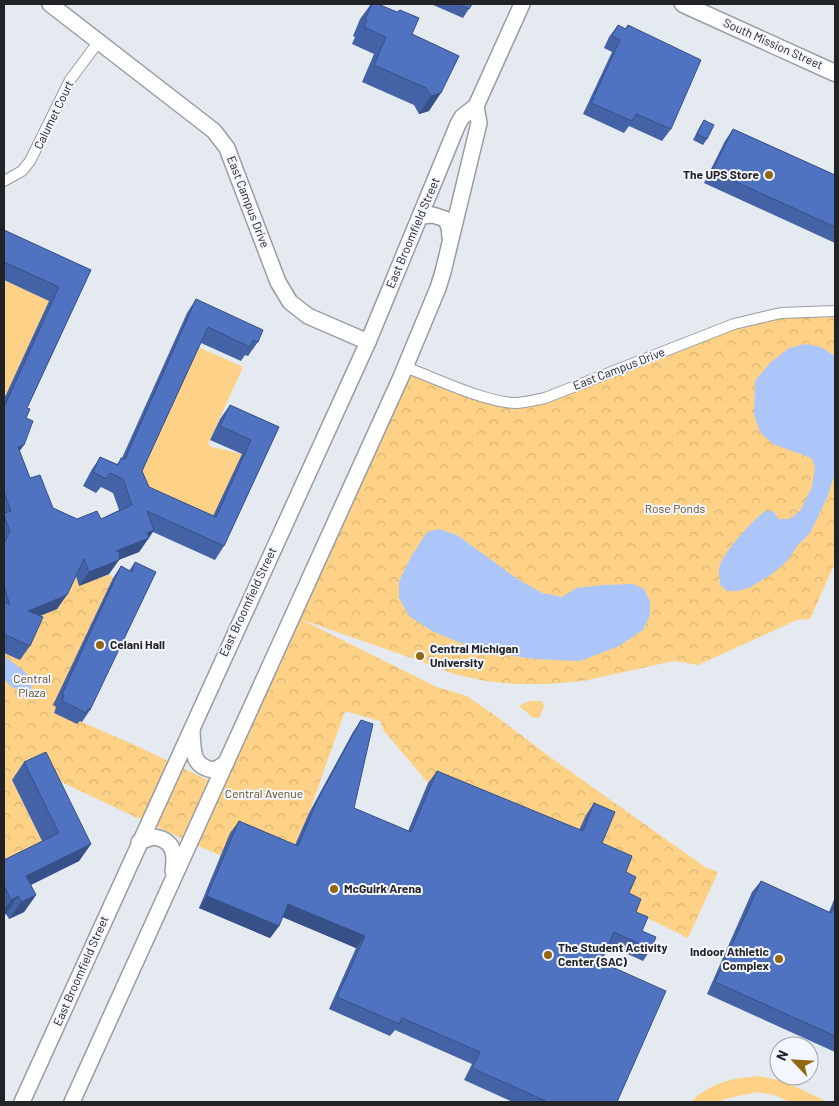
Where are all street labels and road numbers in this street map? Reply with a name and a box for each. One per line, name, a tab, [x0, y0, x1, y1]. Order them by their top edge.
street label: South Mission Street	[721, 15, 825, 71]
street label: Calumet Court	[30, 78, 76, 151]
street label: East Campus Drive	[225, 154, 273, 250]
street label: East Broomfield Street	[382, 175, 442, 290]
street label: East Campus Drive	[571, 344, 667, 392]
street label: East Broomfield Street	[216, 545, 279, 658]
street label: East Broomfield Street	[49, 913, 111, 1028]

